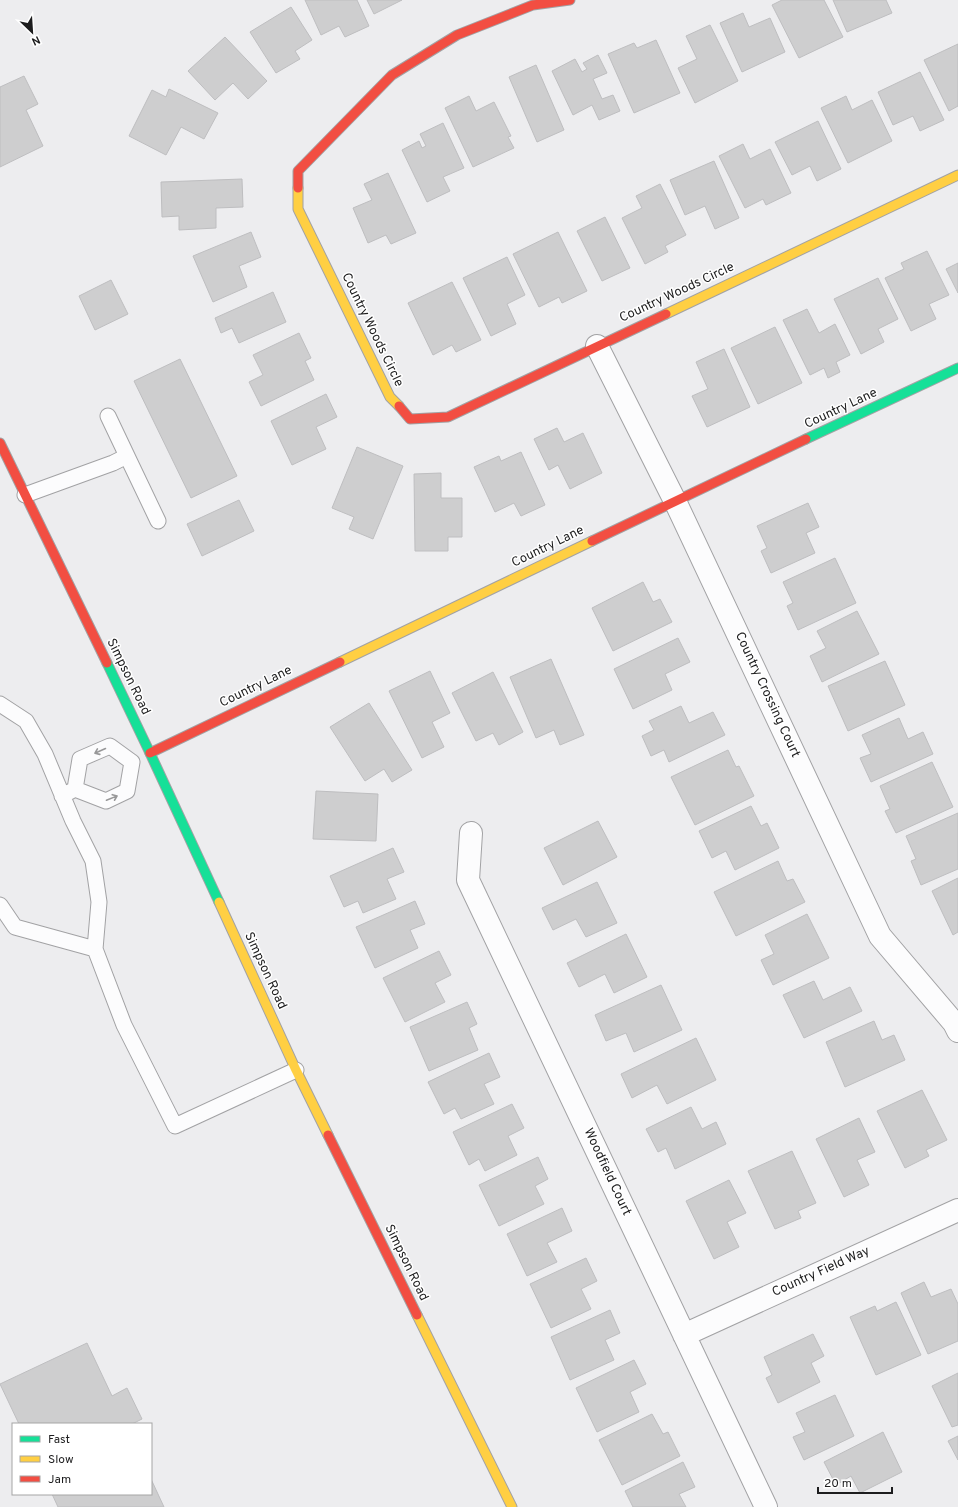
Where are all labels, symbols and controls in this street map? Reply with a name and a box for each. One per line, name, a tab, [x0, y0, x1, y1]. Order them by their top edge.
north arrow	[12, 12, 52, 52]
text: N	[29, 32, 42, 48]
street label: Country Woods Circle	[617, 259, 737, 327]
street label: Country Woods Circle	[337, 270, 407, 390]
street label: Country Lane	[802, 385, 880, 433]
street label: Country Lane	[509, 523, 587, 571]
street label: Country Crossing Court	[731, 630, 803, 760]
street label: Simpson Road	[103, 636, 153, 718]
street label: Country Lane	[217, 663, 295, 711]
one-way arrow	[94, 748, 106, 755]
one-way arrow	[105, 794, 117, 802]
street label: Simpson Road	[240, 930, 290, 1012]
street label: Woodfield Court	[580, 1126, 634, 1218]
street label: Simpson Road	[381, 1222, 431, 1304]
street label: Country Field Way	[770, 1243, 872, 1301]
legend	[12, 1423, 152, 1495]
text: Fast	[48, 1432, 70, 1448]
text: Slow	[48, 1452, 74, 1468]
scale bar	[818, 1469, 892, 1495]
text: Jam	[48, 1472, 71, 1488]
text: 20 m	[824, 1476, 852, 1492]

